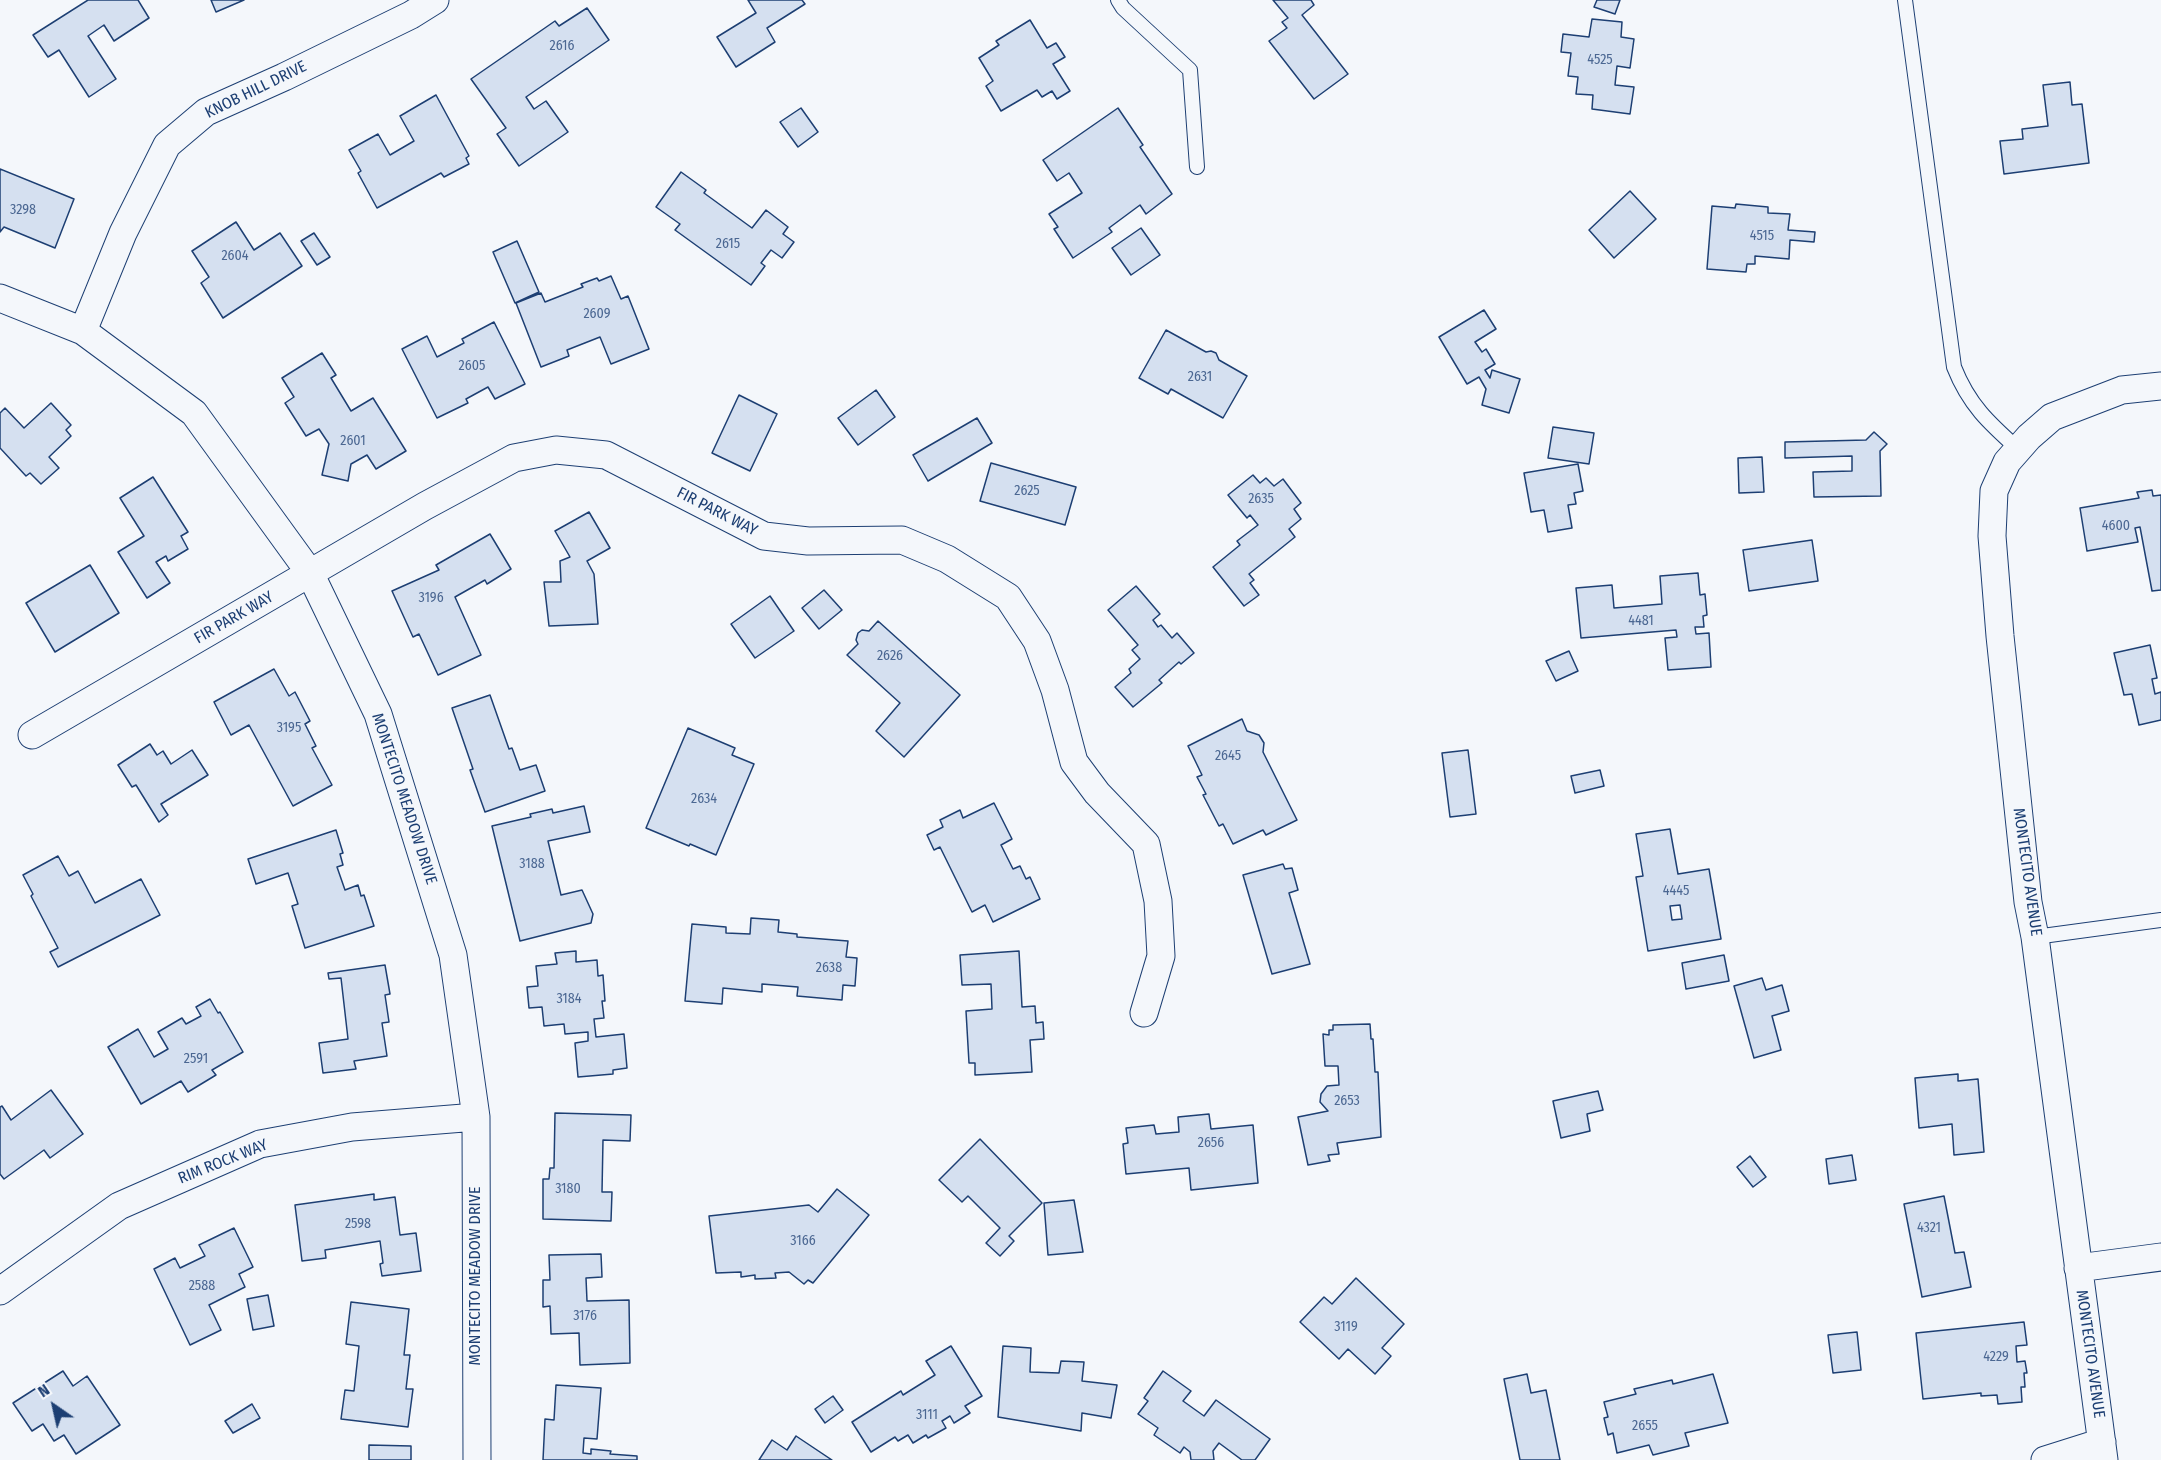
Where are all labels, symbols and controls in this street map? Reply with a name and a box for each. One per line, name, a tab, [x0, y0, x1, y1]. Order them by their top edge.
house number: 2616	[550, 38, 574, 54]
house number: 4525	[1587, 52, 1613, 68]
street label: KNOB HILL DRIVE	[202, 57, 310, 123]
house number: 3298	[10, 202, 36, 218]
house number: 4515	[1750, 228, 1774, 244]
house number: 2615	[716, 236, 740, 252]
house number: 2604	[221, 248, 249, 264]
house number: 2609	[583, 306, 611, 322]
house number: 2605	[459, 358, 485, 374]
house number: 2631	[1188, 369, 1212, 385]
house number: 2601	[340, 433, 366, 449]
street label: FIR PARK WAY	[673, 483, 761, 541]
house number: 2625	[1014, 483, 1040, 499]
house number: 2635	[1248, 491, 1274, 507]
house number: 4600	[2102, 518, 2130, 534]
street label: FIR PARK WAY	[191, 588, 277, 648]
house number: 3196	[418, 590, 444, 606]
house number: 4481	[1628, 613, 1654, 629]
house number: 2626	[877, 648, 903, 664]
street label: MONTECITO MEADOW DRIVE	[367, 711, 441, 887]
house number: 3195	[277, 720, 301, 736]
house number: 2645	[1215, 748, 1241, 764]
house number: 2634	[691, 791, 717, 807]
street label: MONTECITO AVENUE	[2009, 807, 2045, 937]
house number: 3188	[519, 856, 545, 872]
house number: 4445	[1663, 883, 1689, 899]
house number: 2638	[816, 960, 842, 976]
house number: 3184	[556, 991, 582, 1007]
house number: 2591	[184, 1051, 208, 1067]
house number: 2653	[1334, 1093, 1360, 1109]
street label: RIM ROCK WAY	[176, 1135, 270, 1189]
house number: 2656	[1198, 1135, 1224, 1151]
house number: 3180	[555, 1181, 581, 1197]
street label: MONTECITO MEADOW DRIVE	[466, 1187, 486, 1365]
house number: 2598	[345, 1216, 371, 1232]
house number: 4321	[1917, 1220, 1941, 1236]
house number: 3166	[790, 1233, 816, 1249]
house number: 2588	[189, 1278, 215, 1294]
street label: MONTECITO AVENUE	[2072, 1289, 2108, 1419]
house number: 3176	[573, 1308, 597, 1324]
house number: 3119	[1334, 1319, 1358, 1335]
house number: 4229	[1983, 1349, 2009, 1365]
north arrow	[24, 1376, 84, 1436]
text: N	[34, 1380, 53, 1401]
house number: 3111	[916, 1407, 938, 1423]
house number: 2655	[1632, 1418, 1658, 1434]

